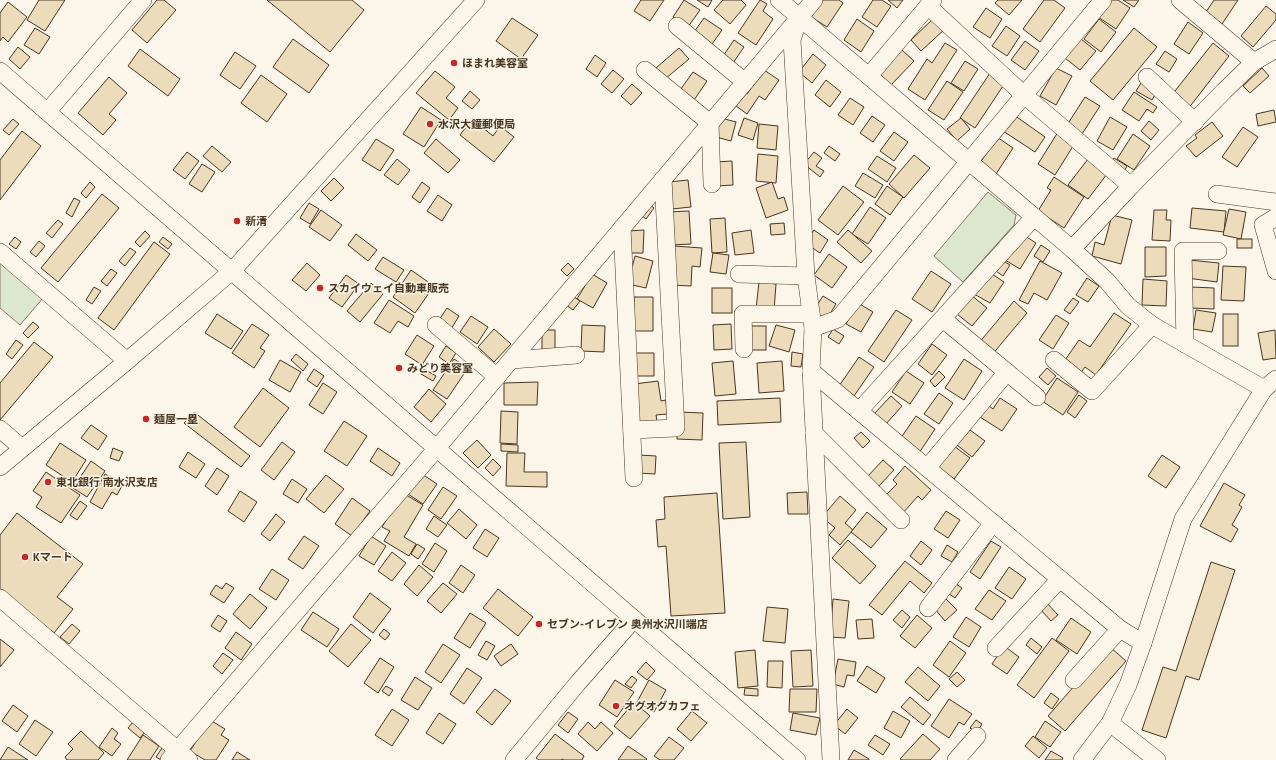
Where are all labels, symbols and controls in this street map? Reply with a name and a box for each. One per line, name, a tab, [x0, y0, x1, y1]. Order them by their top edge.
place label: ほまれ美容室	[462, 56, 528, 70]
marker: ほまれ美容室	[449, 58, 459, 68]
place label: 水沢大鐘郵便局	[438, 117, 515, 131]
marker: 水沢大鐘郵便局	[425, 119, 435, 129]
place label: 新清	[245, 214, 267, 228]
marker: 新清	[232, 216, 242, 226]
place label: スカイウェイ自動車販売	[328, 281, 449, 295]
marker: スカイウェイ自動車販売	[315, 283, 325, 293]
place label: みどり美容室	[407, 361, 473, 375]
marker: みどり美容室	[394, 363, 404, 373]
place label: 麺屋一塁	[153, 412, 198, 426]
marker: 麺屋一塁	[141, 414, 151, 424]
place label: 東北銀行 南水沢支店	[56, 475, 158, 489]
marker: 東北銀行 南水沢支店	[43, 477, 53, 487]
place label: Kマート	[33, 550, 73, 564]
marker: Kマート	[20, 552, 30, 562]
place label: セブン-イレブン 奥州水沢川端店	[547, 617, 708, 631]
marker: セブン-イレブン 奥州水沢川端店	[534, 619, 544, 629]
place label: オグオグカフェ	[624, 699, 701, 713]
marker: オグオグカフェ	[611, 701, 621, 711]

